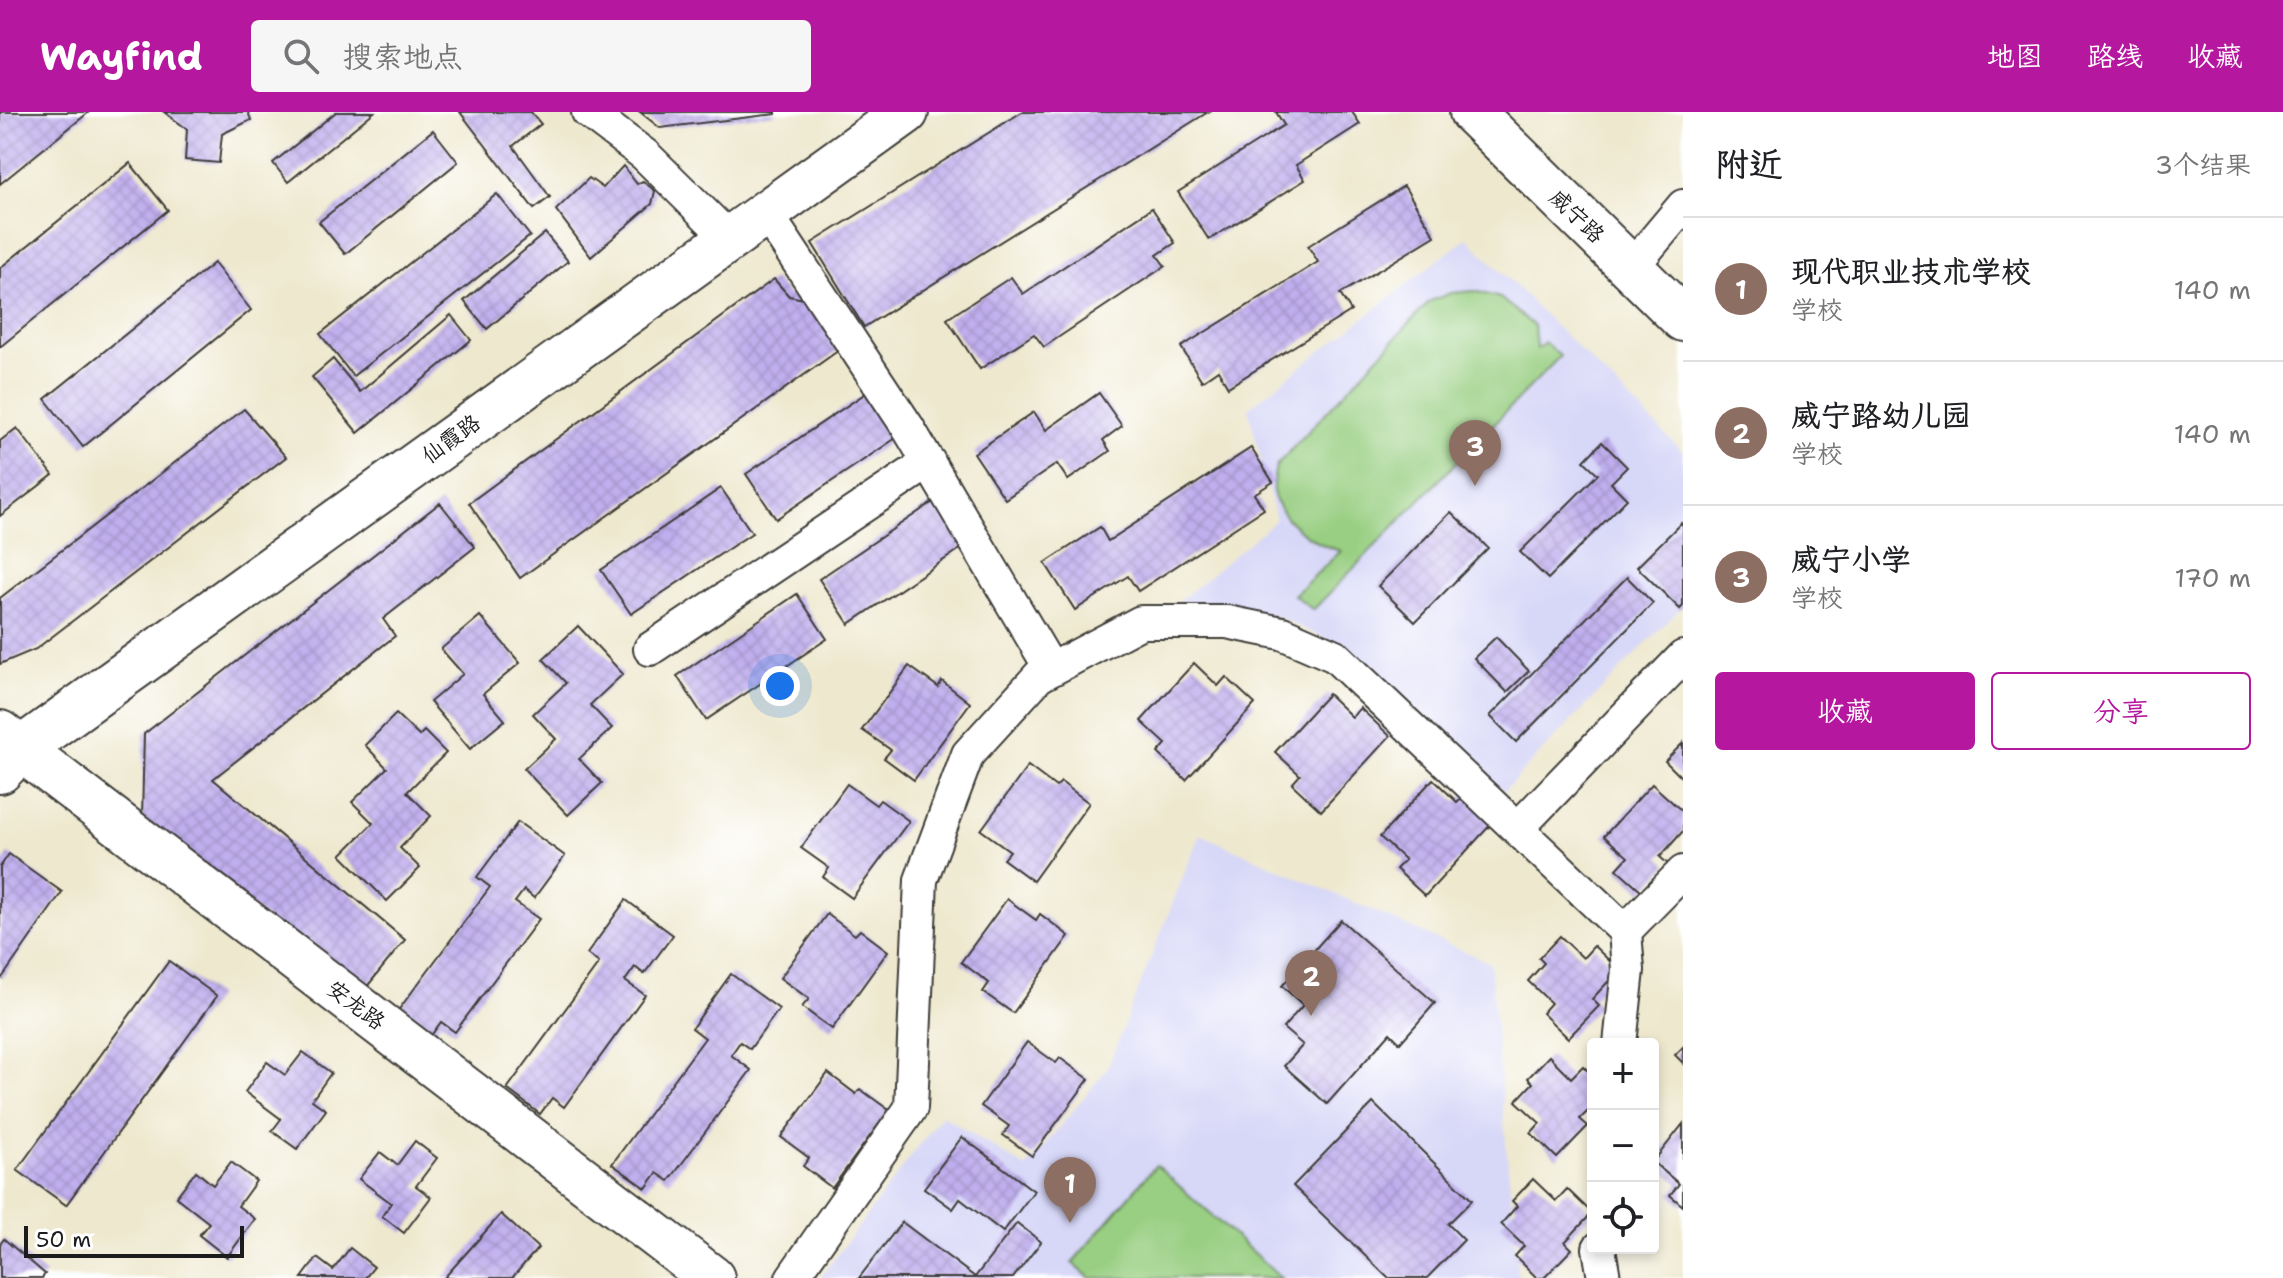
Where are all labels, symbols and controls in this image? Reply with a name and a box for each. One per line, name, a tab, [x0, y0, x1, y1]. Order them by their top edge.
search box	[251, 20, 811, 92]
text: Wayfind	[40, 31, 203, 82]
icon: search	[279, 34, 323, 78]
text: 搜索地点	[343, 36, 463, 77]
text: 地图	[1987, 37, 2043, 75]
text: 路线	[2087, 37, 2143, 75]
text: 收藏	[2187, 37, 2243, 75]
text: 附近	[1715, 141, 1783, 187]
text: 3个结果	[2155, 147, 2251, 182]
street label: 威宁路	[1543, 183, 1611, 249]
text: 现代职业技术学校	[1791, 251, 2031, 292]
text: 1	[1735, 272, 1747, 307]
text: 140 m	[2174, 272, 2251, 307]
text: 学校	[1791, 292, 1843, 327]
text: 威宁路幼儿园	[1791, 395, 1971, 436]
street label: 仙霞路	[416, 408, 486, 470]
text: 2	[1732, 416, 1750, 451]
text: 140 m	[2174, 416, 2251, 451]
pin: 3	[1449, 420, 1501, 486]
text: 学校	[1791, 436, 1843, 471]
text: 威宁小学	[1791, 539, 1911, 580]
text: 3	[1732, 560, 1750, 595]
text: 170 m	[2174, 560, 2251, 595]
text: 学校	[1791, 580, 1843, 615]
your location	[760, 666, 800, 706]
button: 收藏	[1715, 672, 1975, 750]
button: 分享	[1991, 672, 2251, 750]
pin: 2	[1285, 950, 1337, 1016]
street label: 安龙路	[321, 974, 391, 1036]
map controls	[1587, 1038, 1659, 1254]
button: +	[1587, 1038, 1659, 1110]
button: −	[1587, 1110, 1659, 1182]
pin: 1	[1044, 1157, 1096, 1223]
button: locate	[1587, 1182, 1659, 1254]
scale bar	[24, 1222, 244, 1258]
text: 50 m	[36, 1225, 91, 1254]

